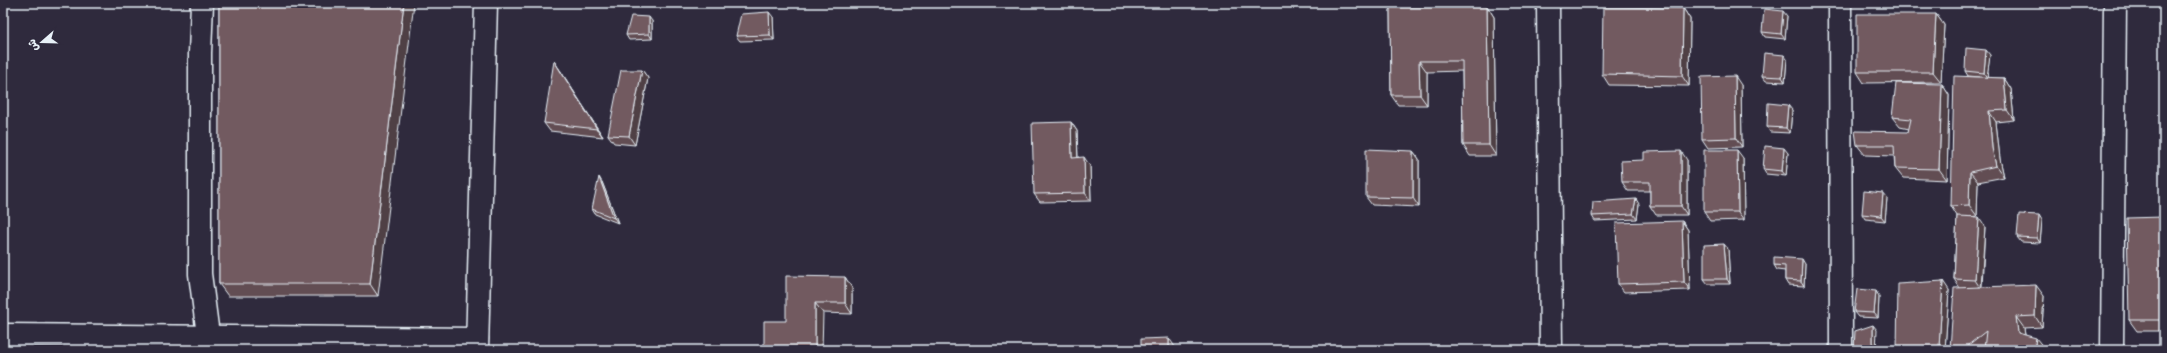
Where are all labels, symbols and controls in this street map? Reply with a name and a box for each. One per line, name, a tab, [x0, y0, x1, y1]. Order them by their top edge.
north arrow	[22, 22, 62, 62]
text: ش	[24, 37, 41, 54]

